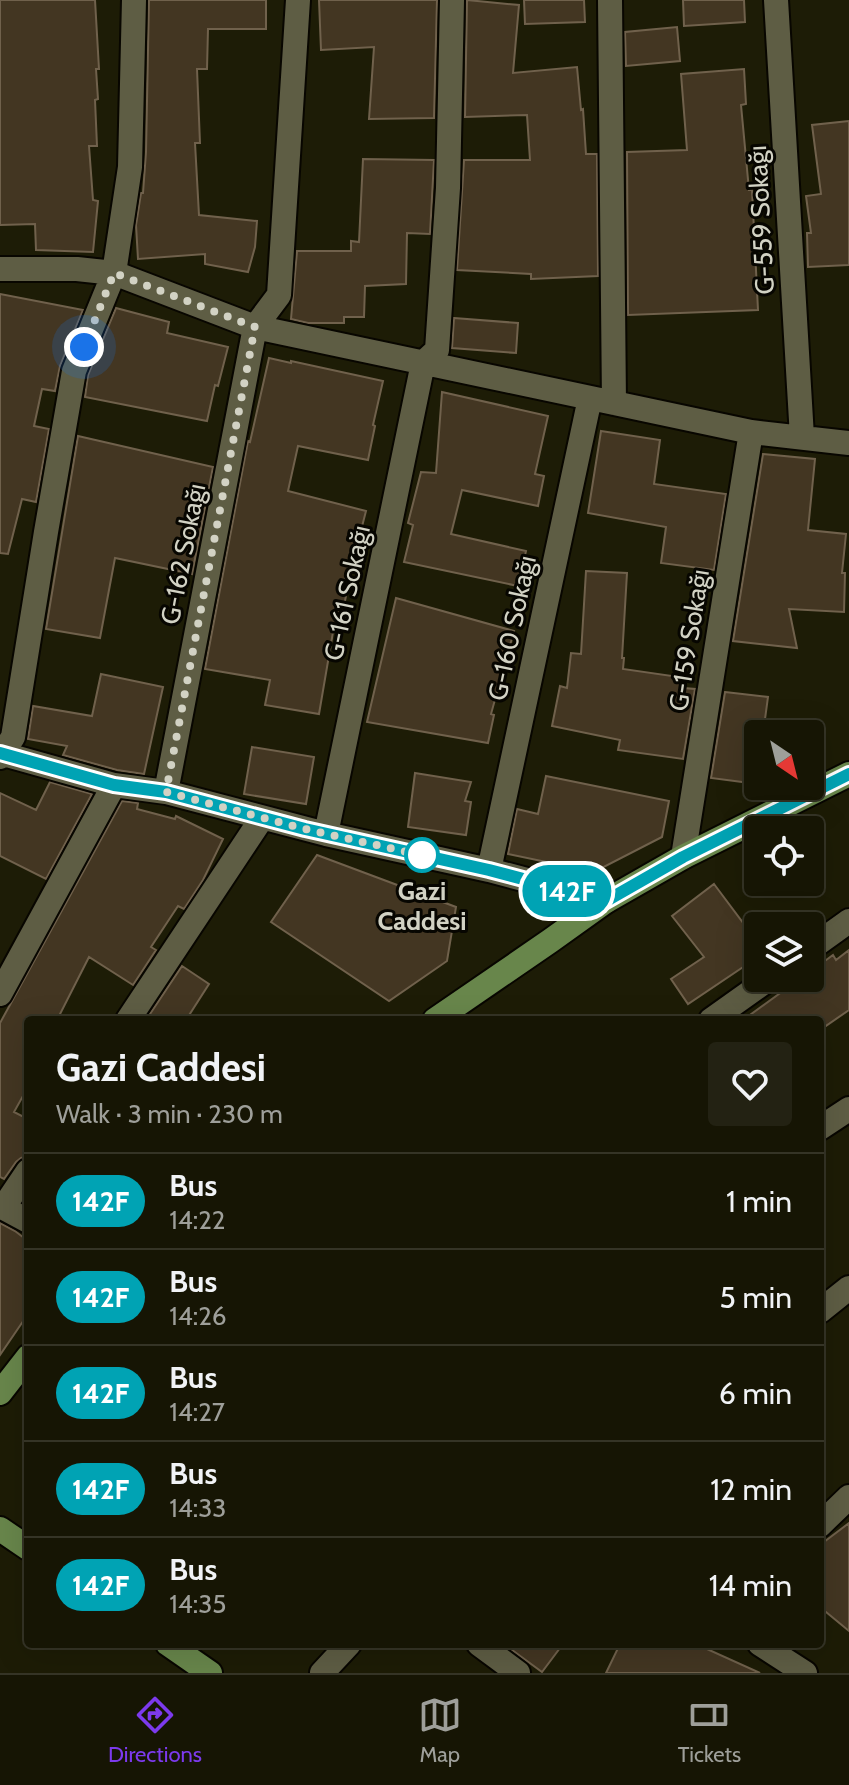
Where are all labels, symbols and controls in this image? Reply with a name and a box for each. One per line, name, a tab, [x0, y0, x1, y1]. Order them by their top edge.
street label: G-559 Sokağı	[741, 145, 781, 295]
your location	[64, 327, 104, 367]
street label: G-162 Sokağı	[154, 481, 212, 627]
street label: G-161 Sokağı	[317, 522, 377, 664]
street label: G-160 Sokağı	[481, 553, 543, 703]
street label: G-159 Sokağı	[662, 567, 716, 713]
north arrow	[744, 720, 824, 800]
map controls	[744, 720, 824, 992]
button: locate	[744, 816, 824, 896]
marker: Gazi Caddesi	[405, 838, 439, 872]
line badge: 142F	[511, 865, 623, 917]
text: 142F	[538, 874, 596, 908]
place label: Gazi Caddesi	[377, 875, 467, 937]
button: layers	[744, 912, 824, 992]
button: heart	[708, 1042, 792, 1126]
text: Gazi Caddesi	[56, 1044, 266, 1091]
text: Walk · 3 min · 230 m	[56, 1098, 283, 1130]
text: Bus	[169, 1167, 217, 1204]
text: 1 min	[726, 1183, 792, 1220]
text: 142F	[72, 1184, 129, 1218]
text: 14:22	[169, 1204, 225, 1236]
text: Bus	[169, 1263, 217, 1300]
text: 5 min	[720, 1279, 792, 1316]
text: 142F	[72, 1280, 129, 1314]
text: 14:26	[169, 1300, 227, 1332]
text: Bus	[169, 1359, 217, 1396]
text: 6 min	[719, 1375, 792, 1412]
text: 142F	[72, 1376, 129, 1410]
text: 14:27	[169, 1396, 225, 1428]
text: Bus	[169, 1455, 217, 1492]
text: 12 min	[710, 1471, 792, 1508]
text: 142F	[72, 1472, 129, 1506]
text: 14:33	[169, 1492, 226, 1524]
text: Bus	[169, 1551, 217, 1588]
text: 14 min	[709, 1567, 792, 1604]
text: 142F	[72, 1568, 129, 1602]
text: 14:35	[169, 1588, 226, 1620]
tab: Directions	[108, 1693, 202, 1768]
tab: Map	[418, 1693, 462, 1768]
tab: Tickets	[678, 1693, 741, 1768]

